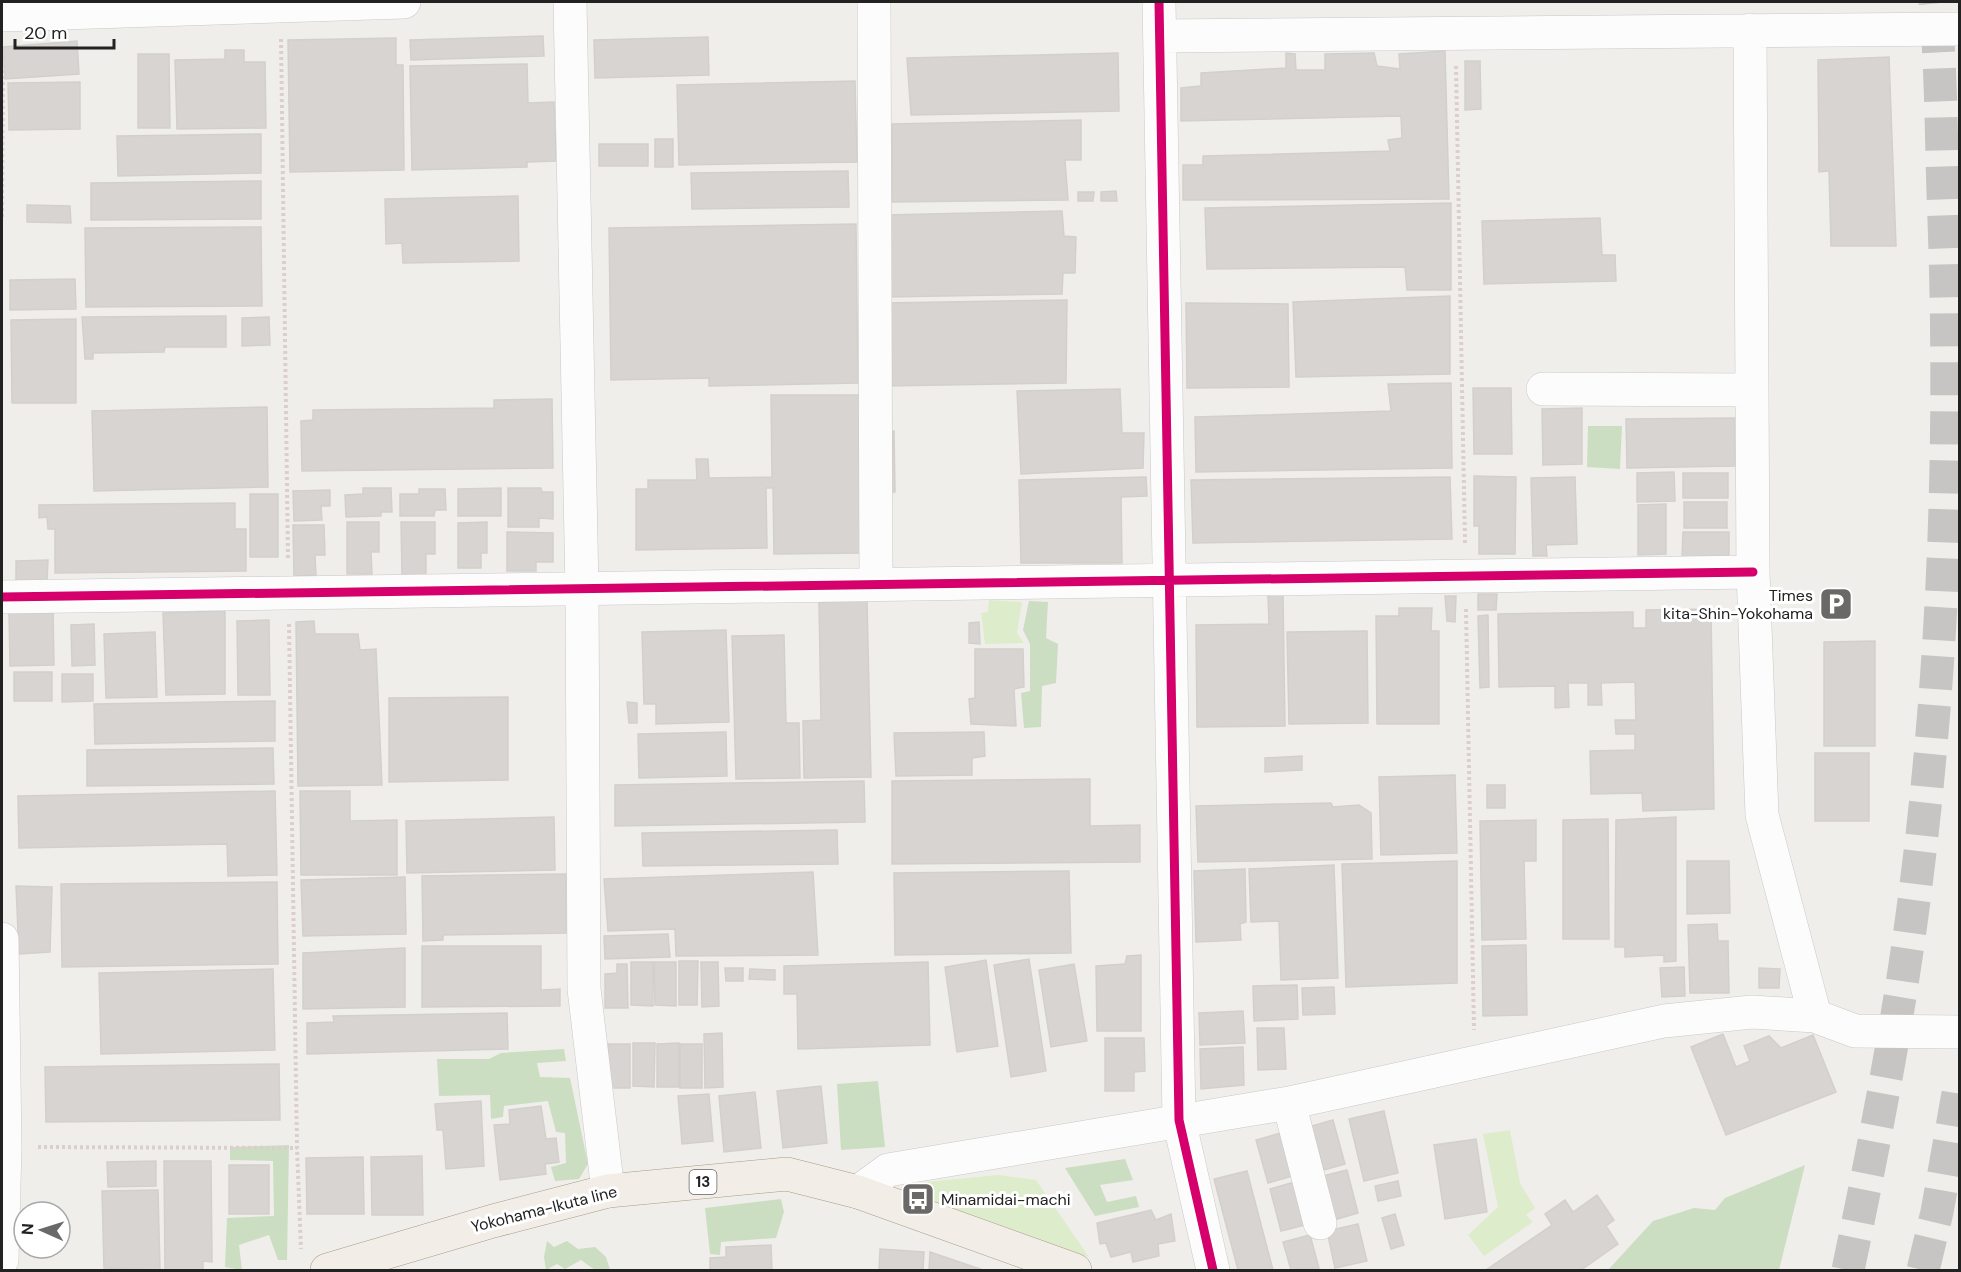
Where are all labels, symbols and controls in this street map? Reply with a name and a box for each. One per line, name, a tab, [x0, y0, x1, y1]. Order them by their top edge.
scale bar	[15, 12, 114, 50]
text: 20 m	[24, 21, 67, 45]
place label: Times kita-Shin-Yokohama	[1663, 585, 1813, 624]
parking icon: Times kita-Shin-Yokohama	[1818, 586, 1854, 622]
road number: 13	[690, 1170, 716, 1194]
street label: Yokohama-Ikuta line	[469, 1181, 619, 1237]
bus stop icon: Minamidai-machi	[900, 1181, 936, 1217]
place label: Minamidai-machi	[941, 1189, 1071, 1210]
north arrow	[12, 1200, 72, 1260]
text: N	[17, 1223, 38, 1236]

